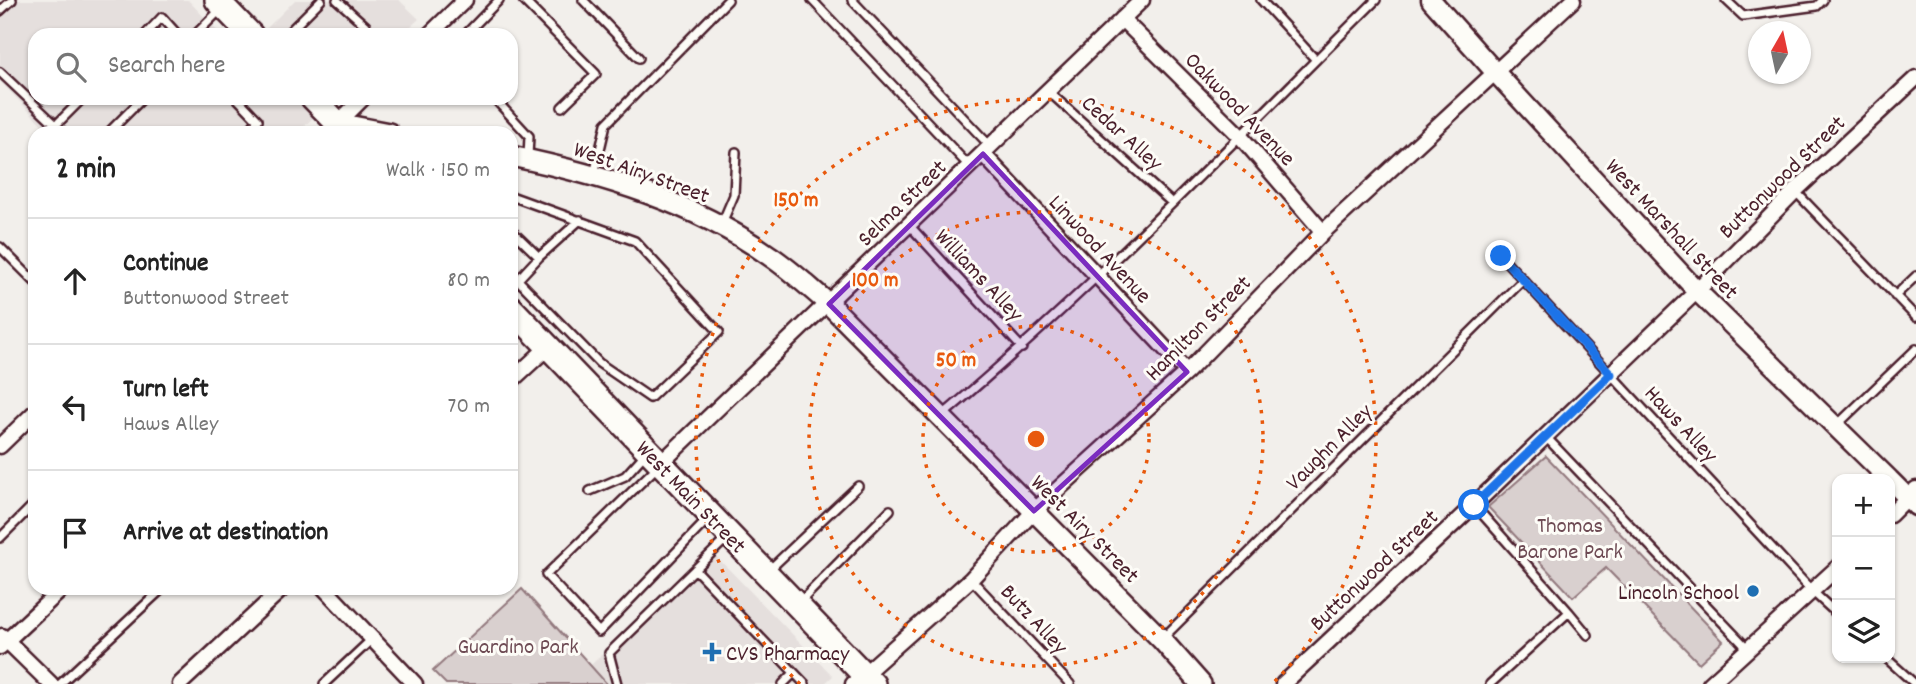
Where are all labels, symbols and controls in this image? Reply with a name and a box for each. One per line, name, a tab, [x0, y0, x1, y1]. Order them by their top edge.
north arrow	[1748, 21, 1811, 84]
search box	[28, 28, 518, 105]
street label: Oakwood Avenue	[1175, 46, 1302, 175]
icon: search	[52, 48, 90, 86]
text: Search here	[108, 48, 226, 85]
street label: Cedar Alley	[1073, 89, 1169, 181]
street label: Buttonwood Street	[1712, 109, 1855, 248]
street label: West Airy Street	[568, 134, 713, 214]
text: 2 min	[56, 150, 116, 193]
street label: West Marshall Street	[1596, 152, 1745, 308]
street label: Selma Street	[851, 153, 956, 256]
text: Walk · 150 m	[386, 155, 490, 188]
text: 150 m	[773, 187, 819, 217]
street label: Linwood Avenue	[1039, 188, 1158, 312]
street label: Williams Alley	[925, 222, 1030, 331]
route end	[1485, 240, 1516, 271]
text: Continue	[123, 246, 208, 283]
icon: ahead	[56, 262, 94, 300]
text: 80 m	[447, 265, 490, 298]
text: 100 m	[852, 267, 898, 297]
street label: Hamilton Street	[1139, 269, 1260, 390]
text: Buttonwood Street	[123, 283, 289, 316]
text: 50 m	[936, 347, 976, 377]
text: Turn left	[123, 372, 209, 409]
street label: Haws Alley	[1635, 379, 1724, 472]
icon: left	[56, 388, 94, 426]
text: 70 m	[448, 391, 490, 424]
street label: Vaughn Alley	[1279, 397, 1382, 499]
text: Haws Alley	[123, 409, 218, 442]
centre of rings	[1024, 427, 1048, 451]
street label: West Main Street	[627, 434, 752, 563]
street label: West Airy Street	[1021, 468, 1146, 593]
map controls	[1832, 474, 1895, 663]
button: +	[1832, 474, 1895, 537]
route start	[1458, 489, 1489, 520]
street label: Buttonwood Street	[1303, 503, 1447, 640]
park label: Thomas Barone Park	[1517, 511, 1623, 570]
icon: arrive	[56, 514, 94, 552]
text: Arrive at destination	[123, 515, 328, 552]
button: −	[1832, 537, 1895, 600]
street label: Butz Alley	[991, 578, 1074, 664]
place label: Lincoln School	[1618, 578, 1740, 611]
marker: Lincoln School	[1745, 583, 1761, 599]
button: layers	[1832, 600, 1895, 663]
park label: Guardino Park	[457, 632, 579, 665]
place label: CVS Pharmacy	[726, 639, 850, 672]
marker: CVS Pharmacy	[704, 644, 720, 660]

